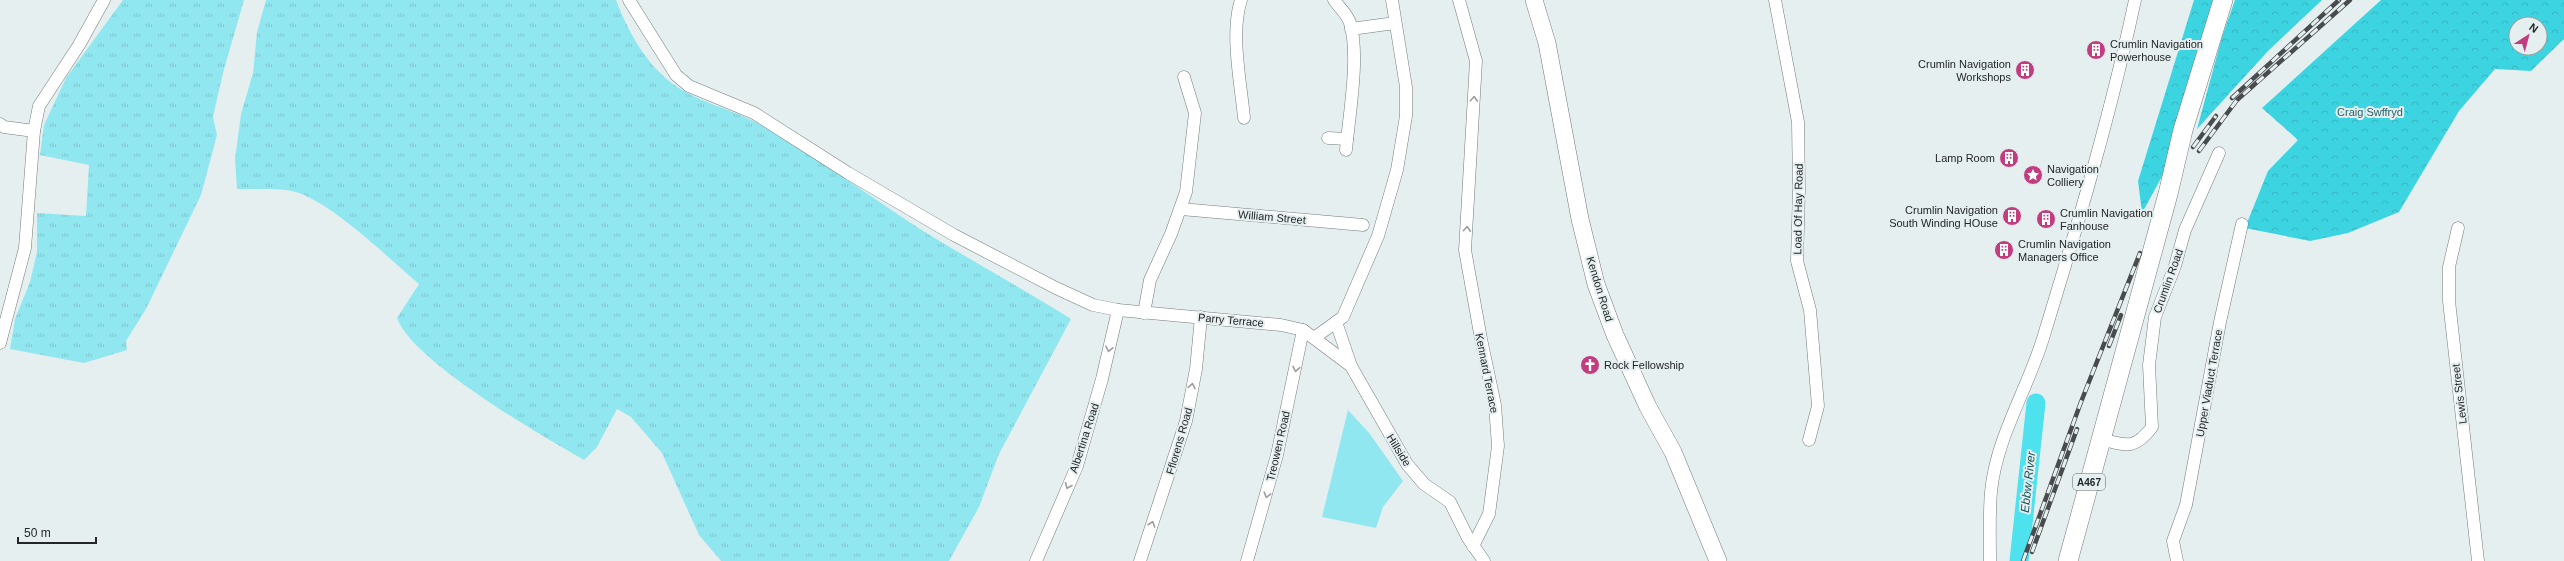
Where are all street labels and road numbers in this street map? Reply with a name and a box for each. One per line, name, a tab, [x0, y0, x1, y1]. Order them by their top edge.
street label: Load Of Hay Road	[1791, 163, 1805, 255]
street label: William Street	[1238, 208, 1306, 226]
street label: Crumlin Road	[2151, 247, 2185, 315]
street label: Kendon Road	[1584, 255, 1616, 323]
street label: Parry Terrace	[1198, 311, 1264, 329]
street label: Upper Viaduct Terrace	[2194, 328, 2224, 438]
street label: Kennard Terrace	[1473, 332, 1501, 414]
street label: Lewis Street	[2449, 363, 2469, 425]
street label: Albertina Road	[1067, 402, 1101, 474]
street label: Fflorens Road	[1164, 406, 1194, 476]
street label: Treowen Road	[1264, 410, 1292, 482]
street label: Hillside	[1385, 432, 1413, 468]
road number: A467	[2073, 474, 2105, 490]

